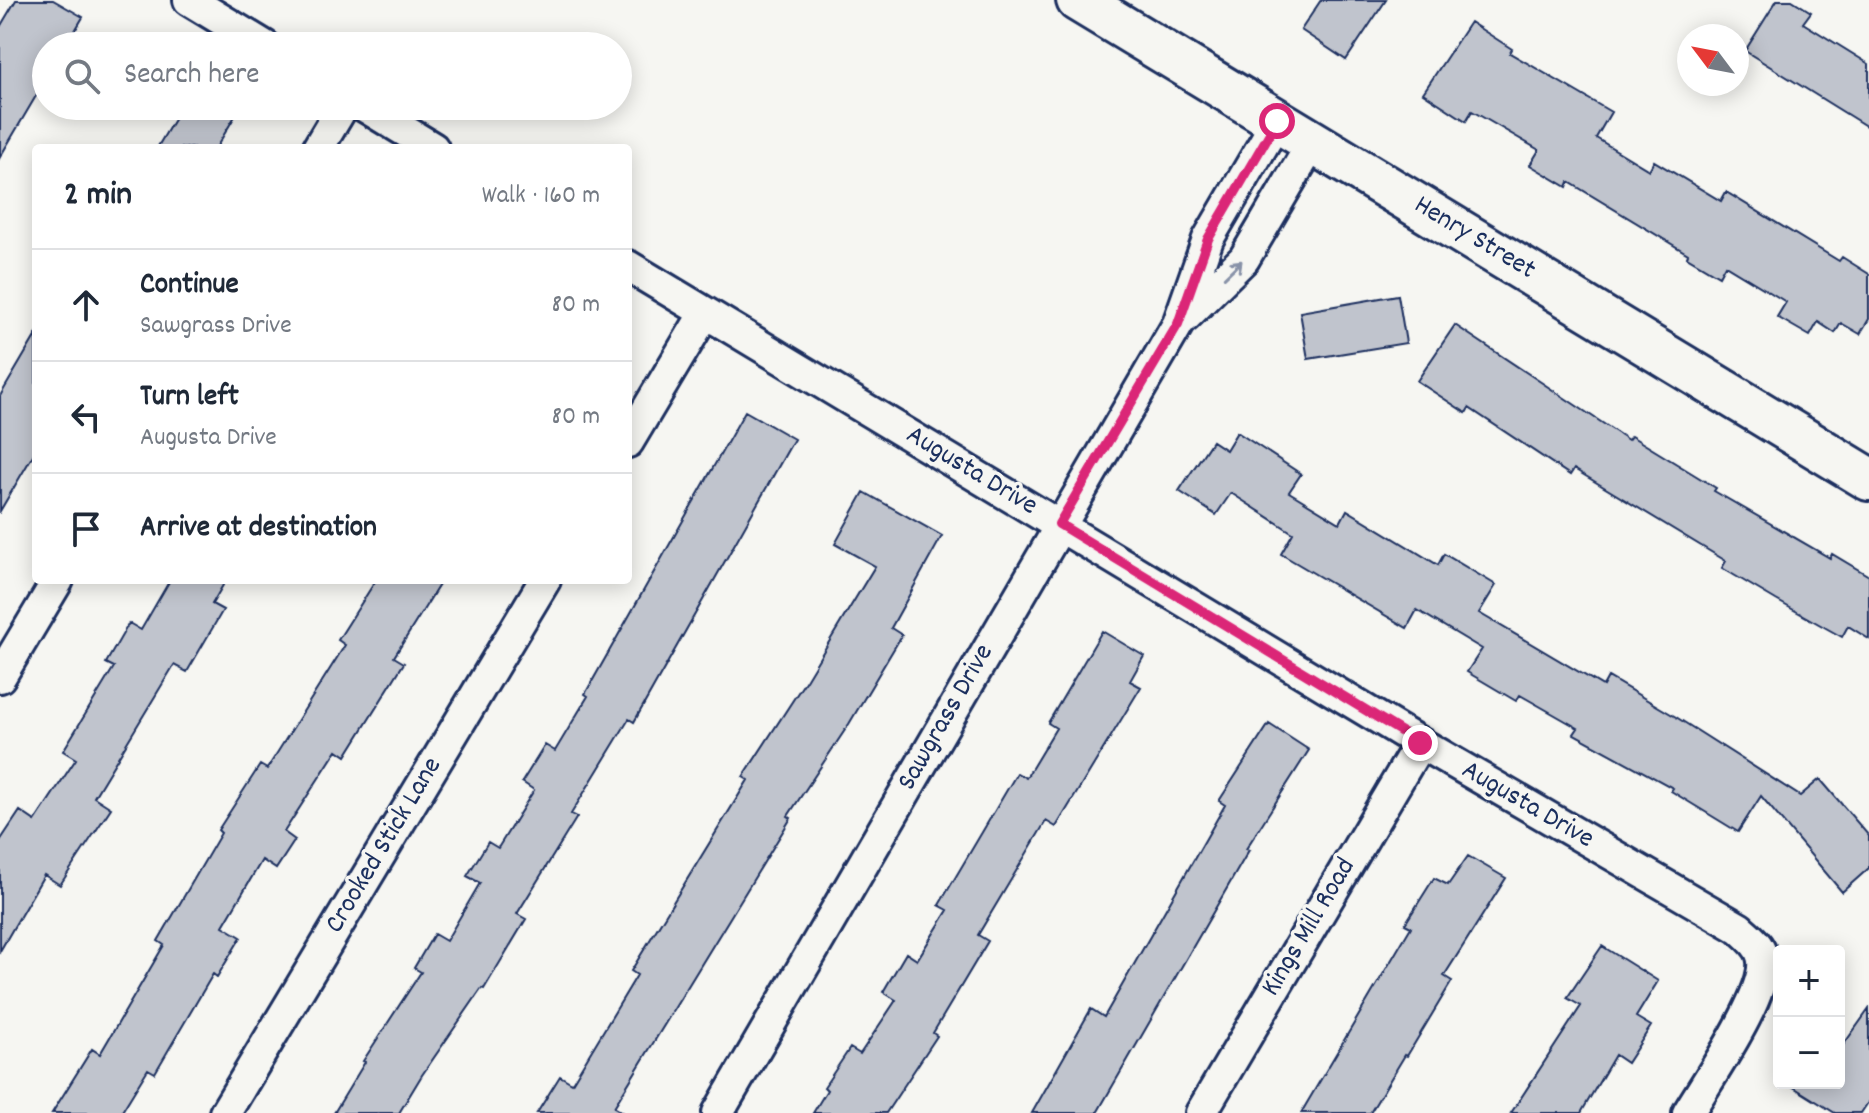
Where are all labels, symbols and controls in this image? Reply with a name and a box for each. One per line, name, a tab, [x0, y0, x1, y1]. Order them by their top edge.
north arrow	[1677, 24, 1749, 96]
search box	[32, 32, 632, 120]
icon: search	[60, 54, 104, 98]
text: Search here	[124, 55, 260, 98]
route start	[1259, 103, 1295, 139]
text: 2 min	[64, 172, 132, 221]
text: Walk · 160 m	[482, 178, 600, 215]
street label: Henry Street	[1406, 187, 1542, 291]
one-way arrow	[1223, 260, 1242, 279]
text: Continue	[140, 265, 239, 308]
icon: ahead	[64, 283, 108, 327]
text: 80 m	[552, 287, 600, 324]
text: Sawgrass Drive	[140, 308, 292, 345]
text: Turn left	[140, 377, 239, 420]
icon: left	[64, 395, 108, 439]
text: 80 m	[552, 399, 600, 436]
street label: Augusta Drive	[898, 417, 1044, 527]
text: Augusta Drive	[140, 420, 277, 457]
icon: arrive	[64, 507, 108, 551]
text: Arrive at destination	[140, 508, 377, 551]
street label: Sawgrass Drive	[889, 637, 1005, 799]
route end	[1402, 725, 1438, 761]
street label: Crooked Stick Lane	[317, 750, 453, 942]
street label: Augusta Drive	[1453, 752, 1601, 860]
street label: Kings Mill Road	[1253, 851, 1367, 1005]
map controls	[1773, 945, 1845, 1089]
button: +	[1773, 945, 1845, 1017]
button: −	[1773, 1017, 1845, 1089]

